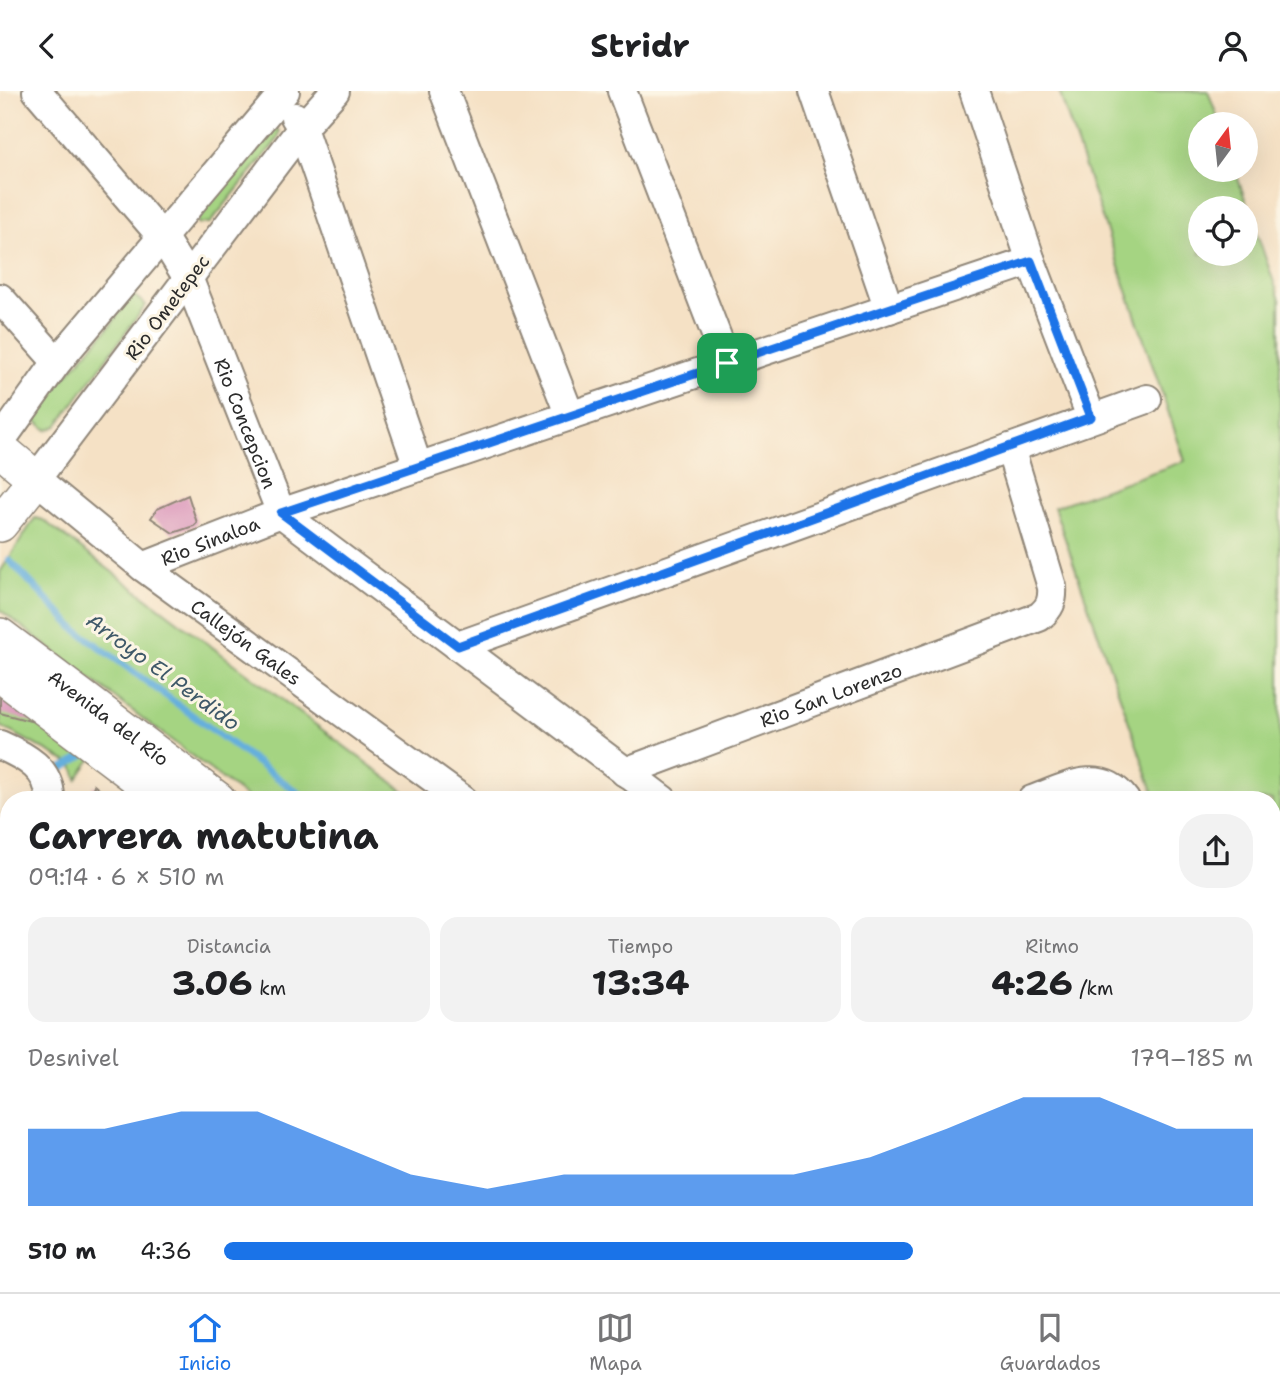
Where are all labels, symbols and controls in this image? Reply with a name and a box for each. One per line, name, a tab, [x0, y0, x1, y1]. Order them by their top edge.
text: Stridr	[590, 24, 690, 67]
icon: back	[28, 27, 66, 65]
icon: person	[1214, 27, 1252, 65]
north arrow	[1188, 112, 1258, 182]
map controls	[1188, 112, 1258, 266]
button: locate	[1188, 196, 1258, 266]
street label: Rio Ometepec	[120, 250, 215, 365]
pin	[697, 333, 757, 393]
icon: arrive	[708, 344, 746, 382]
street label: Rio Concepcion	[208, 355, 282, 492]
street label: Rio Sinaloa	[157, 511, 263, 572]
street label: Callejón Gales	[185, 594, 306, 691]
water label: Arroyo El Perdido	[81, 607, 245, 737]
street label: Rio San Lorenzo	[757, 657, 906, 733]
street label: Avenida del Río	[43, 664, 174, 772]
text: Carrera matutina	[28, 810, 379, 861]
button: share	[1179, 814, 1253, 888]
text: 09:14 · 6 × 510 m	[28, 862, 224, 892]
text: Distancia	[187, 934, 271, 959]
text: Tiempo	[608, 934, 673, 959]
text: Ritmo	[1025, 934, 1079, 959]
text: 3.06	[171, 959, 253, 1006]
text: 13:34	[592, 959, 689, 1006]
text: 4:26	[991, 959, 1073, 1006]
text: km	[253, 976, 286, 1001]
text: /km	[1073, 976, 1113, 1001]
text: Desnivel	[28, 1043, 119, 1073]
text: 179–185 m	[1131, 1043, 1253, 1073]
text: 510 m	[28, 1236, 96, 1266]
text: 4:36	[140, 1236, 192, 1266]
tab: Inicio	[179, 1309, 231, 1376]
tab: Mapa	[589, 1309, 642, 1376]
tab: Guardados	[1000, 1309, 1101, 1376]

